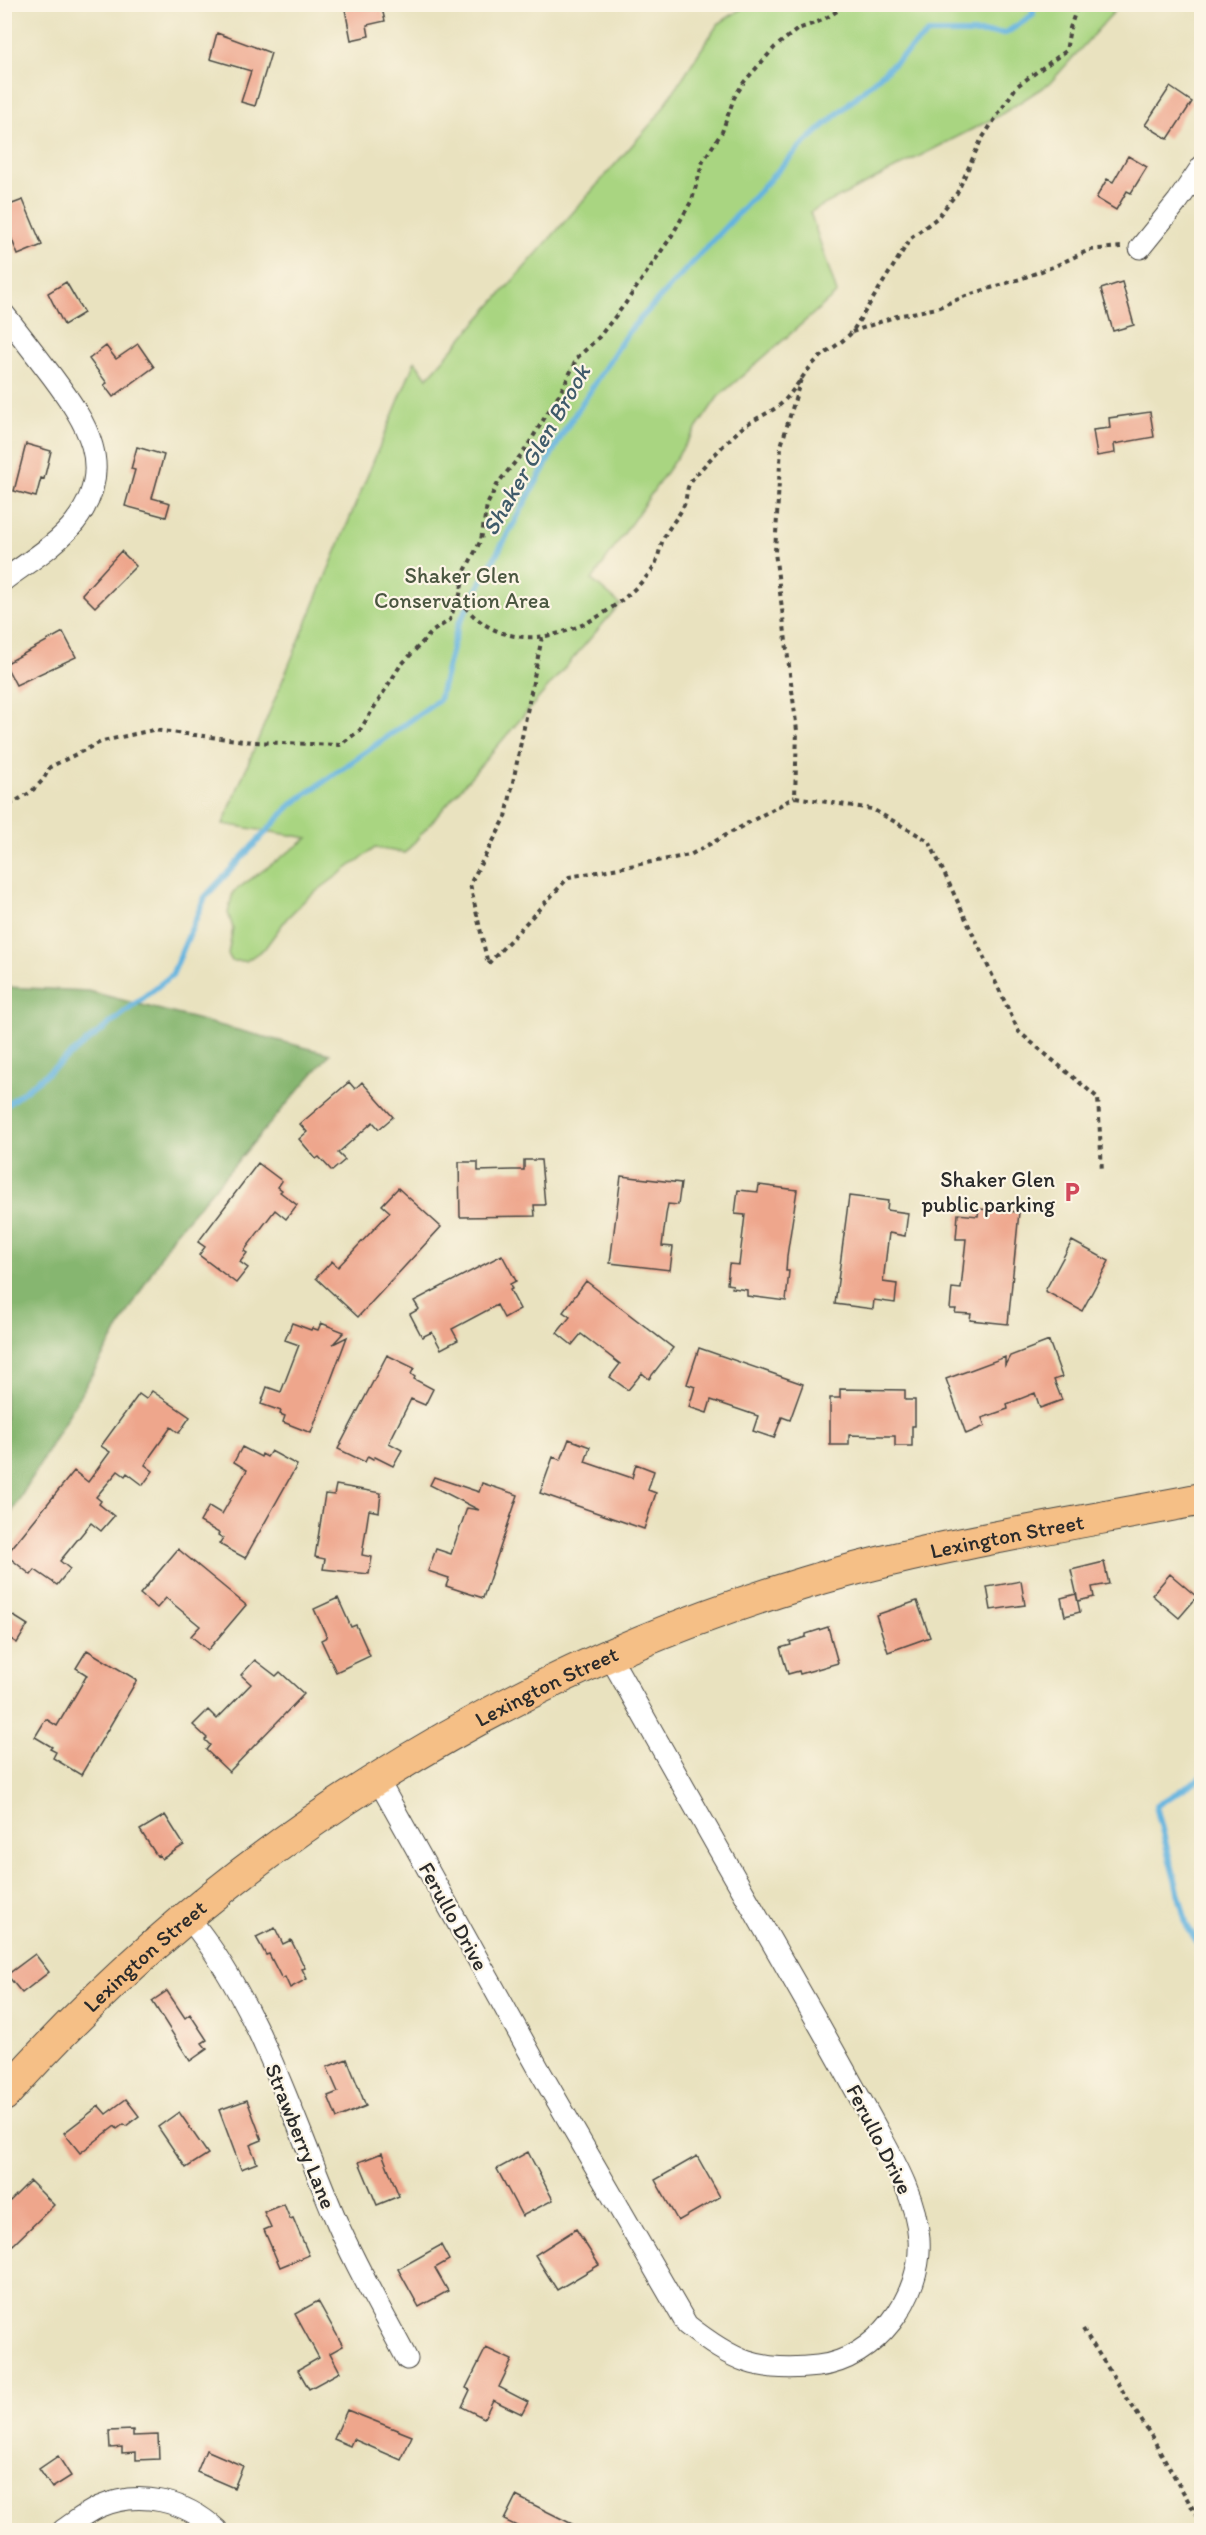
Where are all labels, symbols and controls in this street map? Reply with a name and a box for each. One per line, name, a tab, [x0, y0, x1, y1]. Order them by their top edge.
water label: Shaker Glen Brook	[475, 358, 597, 540]
park label: Shaker Glen Conservation Area	[374, 562, 550, 614]
place label: Shaker Glen public parking	[922, 1166, 1056, 1218]
parking icon: Shaker Glen public parking	[1060, 1180, 1084, 1204]
street label: Lexington Street	[928, 1508, 1086, 1565]
street label: Lexington Street	[470, 1640, 622, 1733]
street label: Ferullo Drive	[413, 1857, 494, 1975]
street label: Lexington Street	[78, 1894, 212, 2018]
street label: Strawberry Lane	[259, 2060, 342, 2213]
street label: Ferullo Drive	[840, 2080, 919, 2199]

